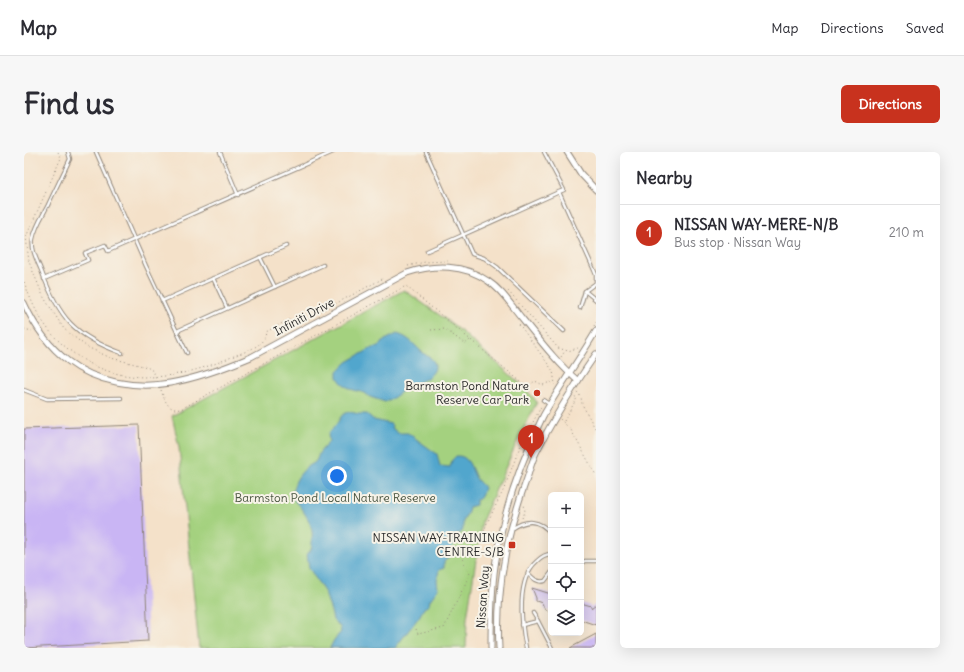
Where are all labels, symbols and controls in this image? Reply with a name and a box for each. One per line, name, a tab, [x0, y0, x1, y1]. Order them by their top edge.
text: Map	[20, 16, 57, 40]
text: Map	[771, 19, 798, 37]
text: Directions	[820, 19, 884, 37]
text: Saved	[906, 19, 944, 37]
button: Directions	[841, 85, 940, 123]
text: Find us	[24, 86, 115, 122]
text: Nearby	[636, 167, 692, 189]
text: NISSAN WAY-MERE-N/B	[674, 215, 838, 234]
text: 1	[646, 224, 652, 241]
text: 210 m	[889, 224, 924, 241]
text: Bus stop · Nissan Way	[674, 234, 801, 251]
street label: Infiniti Drive	[271, 294, 337, 339]
place label: Barmston Pond Nature Reserve Car Park	[405, 378, 529, 407]
marker: Barmston Pond Nature Reserve Car Park	[532, 388, 542, 398]
pin: 1	[518, 425, 544, 458]
your location	[327, 466, 347, 486]
park label: Barmston Pond Local Nature Reserve	[234, 490, 436, 505]
map controls	[548, 492, 584, 636]
button: +	[548, 492, 584, 528]
button: −	[548, 528, 584, 564]
place label: NISSAN WAY-TRAINING CENTRE-S/B	[373, 530, 504, 559]
marker: NISSAN WAY-TRAINING CENTRE-S/B	[507, 540, 517, 550]
button: locate	[548, 564, 584, 600]
street label: Nissan Way	[473, 565, 492, 629]
button: layers	[548, 600, 584, 636]

